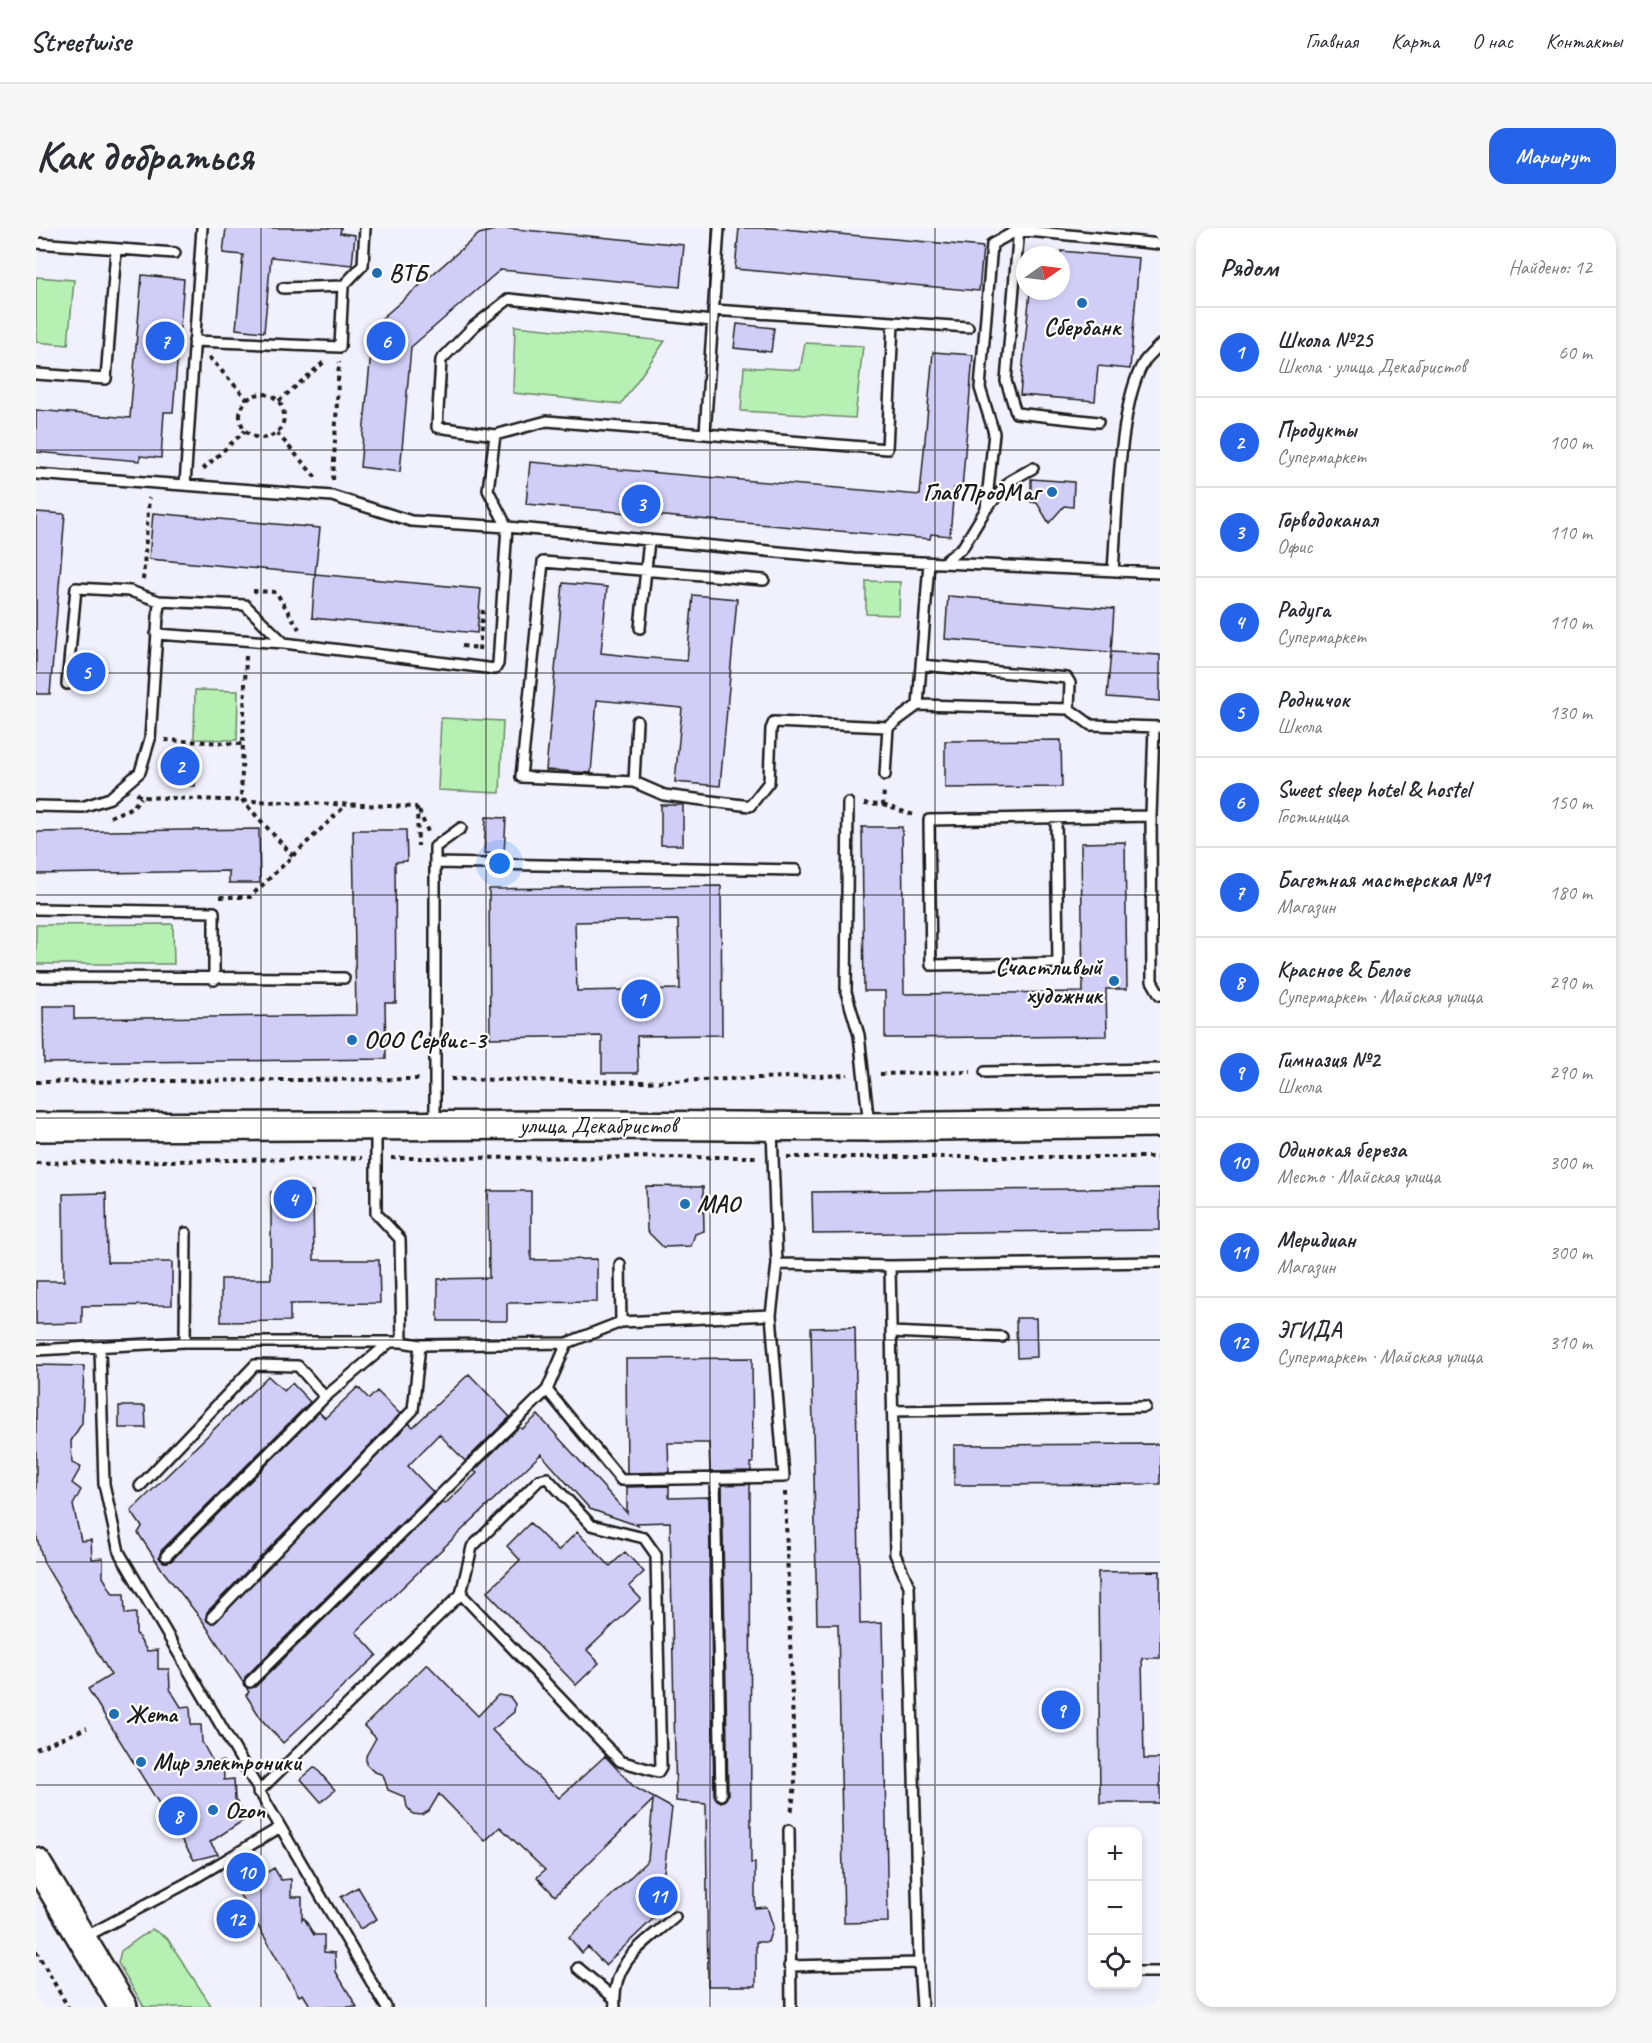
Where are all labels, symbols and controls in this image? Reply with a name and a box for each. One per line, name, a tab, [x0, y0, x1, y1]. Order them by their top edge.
text: Streetwise	[30, 24, 131, 59]
text: Главная	[1305, 28, 1358, 54]
text: Карта	[1391, 28, 1439, 54]
text: О нас	[1472, 28, 1513, 54]
text: Контакты	[1546, 28, 1622, 54]
button: Маршрут	[1489, 128, 1616, 184]
text: Как добраться	[36, 130, 253, 183]
north arrow	[1016, 246, 1070, 300]
text: Рядом	[1220, 251, 1278, 284]
text: Найдено: 12	[1508, 255, 1592, 280]
place label: ВТБ	[389, 258, 430, 288]
marker: ВТБ	[370, 266, 384, 280]
marker: Сбербанк	[1075, 296, 1089, 310]
place label: Сбербанк	[1044, 312, 1123, 342]
pin: 7	[146, 318, 184, 364]
pin: 6	[366, 318, 406, 364]
text: Школа №25	[1277, 326, 1372, 354]
text: 1	[1235, 340, 1244, 365]
text: 60 m	[1558, 340, 1592, 365]
text: Школа · улица Декабристов	[1277, 354, 1466, 379]
text: Продукты	[1277, 416, 1356, 444]
text: 2	[1235, 430, 1244, 455]
text: 100 m	[1549, 430, 1592, 455]
text: Супермаркет	[1277, 444, 1366, 469]
place label: ГлавПродМаг	[923, 477, 1043, 507]
pin: 3	[622, 482, 660, 526]
marker: ГлавПродМаг	[1045, 485, 1059, 499]
text: Горводоканал	[1277, 506, 1378, 534]
text: 3	[1235, 520, 1244, 545]
text: 110 m	[1549, 520, 1592, 545]
text: Офис	[1277, 534, 1312, 559]
text: Радуга	[1277, 596, 1330, 624]
text: 4	[1235, 610, 1244, 635]
text: 110 m	[1549, 610, 1592, 635]
text: Супермаркет	[1277, 624, 1366, 649]
pin: 5	[67, 650, 106, 694]
text: Родничок	[1277, 686, 1349, 714]
text: 5	[1235, 700, 1244, 725]
text: 130 m	[1549, 700, 1592, 725]
text: Школа	[1277, 714, 1321, 739]
pin: 2	[160, 744, 200, 788]
text: Sweet sleep hotel & hostel	[1277, 776, 1470, 804]
text: 6	[1235, 790, 1244, 815]
text: 150 m	[1549, 790, 1592, 815]
text: Гостиница	[1277, 804, 1348, 829]
your location	[485, 849, 514, 878]
text: Багетная мастерская №1	[1277, 866, 1489, 894]
text: 7	[1235, 880, 1244, 905]
text: 180 m	[1549, 880, 1592, 905]
text: Магазин	[1277, 894, 1335, 919]
place label: Счастливый художник	[995, 952, 1104, 1010]
text: Красное & Белое	[1277, 956, 1410, 984]
text: 8	[1235, 970, 1244, 995]
text: 290 m	[1549, 970, 1592, 995]
marker: Счастливый художник	[1107, 974, 1121, 988]
pin: 1	[622, 976, 660, 1022]
text: Супермаркет · Майская улица	[1277, 984, 1482, 1009]
place label: ООО Сервис-3	[364, 1025, 488, 1055]
marker: ООО Сервис-3	[345, 1033, 359, 1047]
text: Гимназия №2	[1277, 1046, 1380, 1074]
text: 9	[1235, 1060, 1244, 1085]
text: 290 m	[1549, 1060, 1592, 1085]
text: Школа	[1277, 1074, 1321, 1099]
street label: улица Декабристов	[517, 1110, 681, 1140]
text: Одинокая береза	[1277, 1136, 1406, 1164]
text: 10	[1231, 1150, 1249, 1175]
text: 300 m	[1549, 1150, 1592, 1175]
text: Место · Майская улица	[1277, 1164, 1440, 1189]
pin: 4	[274, 1176, 312, 1222]
place label: МАО	[697, 1189, 743, 1219]
marker: МАО	[678, 1197, 692, 1211]
text: Меридиан	[1277, 1226, 1356, 1254]
text: 11	[1231, 1240, 1249, 1265]
text: 300 m	[1549, 1240, 1592, 1265]
text: Магазин	[1277, 1254, 1335, 1279]
text: ЭГИДА	[1277, 1316, 1342, 1344]
text: 12	[1231, 1330, 1249, 1355]
text: 310 m	[1549, 1330, 1592, 1355]
text: Супермаркет · Майская улица	[1277, 1344, 1482, 1369]
pin: 9	[1042, 1688, 1080, 1732]
place label: Жета	[126, 1699, 179, 1729]
marker: Жета	[107, 1707, 121, 1721]
place label: Мир электроники	[153, 1747, 303, 1777]
marker: Мир электроники	[134, 1755, 148, 1769]
pin: 8	[158, 1794, 198, 1838]
place label: Ozon	[225, 1795, 266, 1825]
marker: Ozon	[206, 1803, 220, 1817]
map controls	[1088, 1827, 1142, 1989]
button: +	[1088, 1827, 1142, 1881]
pin: 10	[226, 1850, 266, 1894]
pin: 11	[638, 1874, 678, 1918]
button: −	[1088, 1881, 1142, 1935]
pin: 12	[216, 1896, 256, 1942]
button: locate	[1088, 1935, 1142, 1989]

